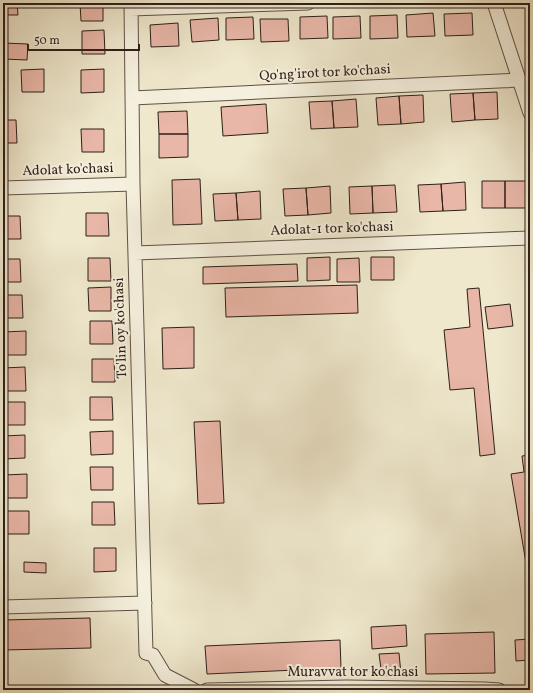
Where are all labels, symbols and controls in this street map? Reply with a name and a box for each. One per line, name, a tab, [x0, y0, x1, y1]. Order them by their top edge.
scale bar	[28, 26, 139, 52]
text: 50 m	[34, 33, 60, 49]
street label: Qo'ng'irot tor ko'chasi	[259, 60, 391, 86]
street label: Adolat ko'chasi	[22, 159, 114, 181]
street label: Adolat-1 tor ko'chasi	[270, 217, 394, 241]
street label: To'lin oy ko'chasi	[110, 277, 132, 379]
street label: Muravvat tor ko'chasi	[287, 663, 419, 682]

